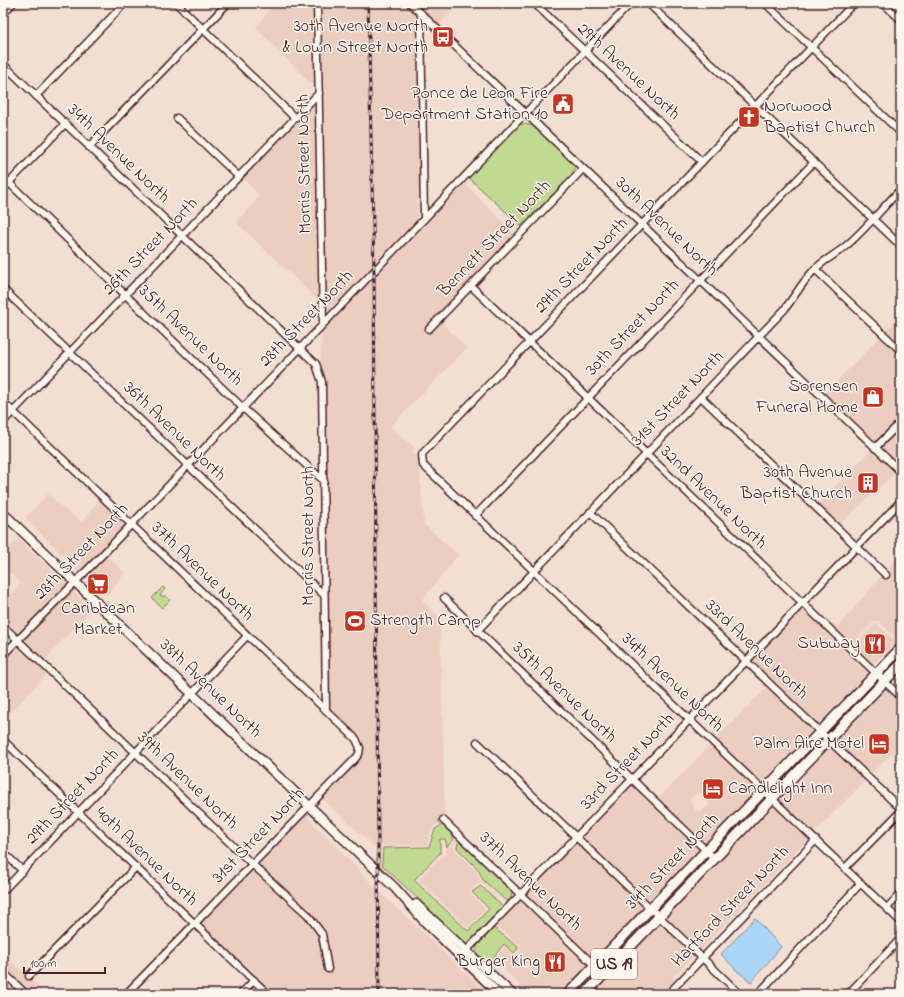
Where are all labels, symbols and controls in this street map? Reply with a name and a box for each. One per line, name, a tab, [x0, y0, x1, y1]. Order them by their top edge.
place label: 30th Avenue North & Lown Street North	[283, 14, 428, 61]
street label: 29th Avenue North	[570, 17, 686, 127]
bus stop icon: 30th Avenue North & Lown Street North	[430, 24, 456, 50]
place label: Ponce de Leon Fire Department Station 10	[380, 81, 549, 128]
public building icon: Ponce de Leon Fire Department Station 10	[550, 91, 576, 117]
street label: Morris Street North	[291, 94, 319, 234]
place label: Norwood Baptist Church	[763, 94, 875, 141]
street label: 34th Avenue North	[61, 98, 175, 210]
church icon: Norwood Baptist Church	[736, 104, 762, 130]
street label: 30th Avenue North	[609, 171, 723, 283]
street label: Bennett Street North	[431, 175, 558, 304]
street label: 26th Street North	[97, 192, 205, 302]
street label: 29th Street North	[529, 212, 635, 320]
street label: 28th Street North	[254, 265, 360, 373]
street label: 30th Street North	[580, 274, 686, 382]
street label: 35th Avenue North	[132, 279, 248, 393]
street label: 31st Street North	[625, 345, 731, 453]
place label: Sorensen Funeral Home	[755, 374, 859, 421]
street label: 36th Avenue North	[117, 376, 231, 488]
shop icon: Sorensen Funeral Home	[860, 384, 886, 410]
street label: 32nd Avenue North	[654, 440, 772, 556]
place label: 30th Avenue Baptist Church	[740, 460, 853, 507]
street label: Morris Street North	[296, 466, 322, 606]
building icon: 30th Avenue Baptist Church	[855, 470, 881, 496]
street label: 28th Street North	[29, 498, 135, 606]
street label: 37th Avenue North	[145, 516, 259, 628]
supermarket icon: Caribbean Market	[85, 571, 111, 597]
street label: 33rd Avenue North	[698, 594, 814, 706]
place label: Caribbean Market	[61, 596, 135, 643]
sports icon: Strength Camp	[342, 608, 368, 634]
place label: Strength Camp	[370, 608, 481, 635]
street label: 34th Avenue North	[615, 627, 729, 739]
place label: Subway	[797, 631, 860, 657]
restaurant icon: Subway	[862, 631, 888, 657]
street label: 38th Avenue North	[153, 633, 267, 745]
street label: 35th Avenue North	[506, 636, 622, 750]
street label: 33rd Street North	[575, 707, 681, 817]
street label: 39th Avenue North	[131, 726, 243, 836]
place label: Palm Aire Motel	[754, 731, 864, 757]
hotel icon: Palm Aire Motel	[866, 731, 892, 757]
street label: 29th Street North	[20, 743, 126, 851]
hotel icon: Candlelight Inn	[700, 776, 726, 802]
place label: Candlelight Inn	[728, 776, 833, 803]
street label: 31st Street North	[206, 782, 312, 890]
street label: 40th Avenue North	[89, 801, 203, 913]
street label: 34th Street North	[620, 808, 726, 916]
street label: 37th Avenue North	[473, 826, 587, 938]
street label: Hartford Street North	[666, 840, 796, 974]
scale bar	[24, 949, 105, 975]
place label: Burger King	[456, 949, 540, 976]
restaurant icon: Burger King	[542, 949, 568, 975]
road number: US 19	[591, 949, 637, 979]
text: 100 m	[30, 955, 57, 973]

